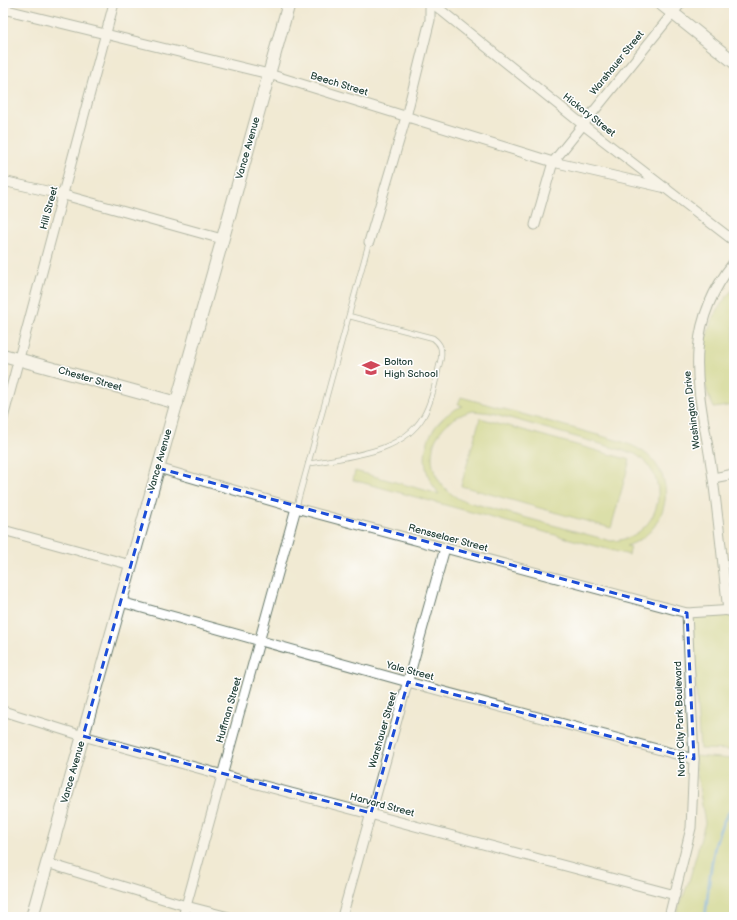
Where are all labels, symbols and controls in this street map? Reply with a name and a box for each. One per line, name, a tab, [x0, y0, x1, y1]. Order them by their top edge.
street label: Warshauer Street	[587, 29, 647, 97]
street label: Beech Street	[309, 70, 369, 98]
street label: Hickory Street	[560, 91, 618, 139]
street label: Vance Avenue	[233, 115, 263, 181]
street label: Hill Street	[38, 185, 60, 231]
place label: Bolton High School	[384, 356, 438, 380]
school or university icon: Bolton High School	[361, 358, 381, 378]
street label: Chester Street	[57, 364, 123, 394]
street label: Washington Drive	[681, 370, 703, 450]
street label: Vance Avenue	[145, 427, 175, 493]
street label: Rensselaer Street	[407, 522, 489, 554]
street label: Yale Street	[384, 659, 435, 683]
street label: North City Park Boulevard	[672, 661, 688, 777]
street label: Huffman Street	[214, 676, 244, 744]
street label: Warshauer Street	[366, 690, 400, 770]
street label: Vance Avenue	[58, 739, 88, 805]
street label: Harvard Street	[349, 791, 415, 819]

